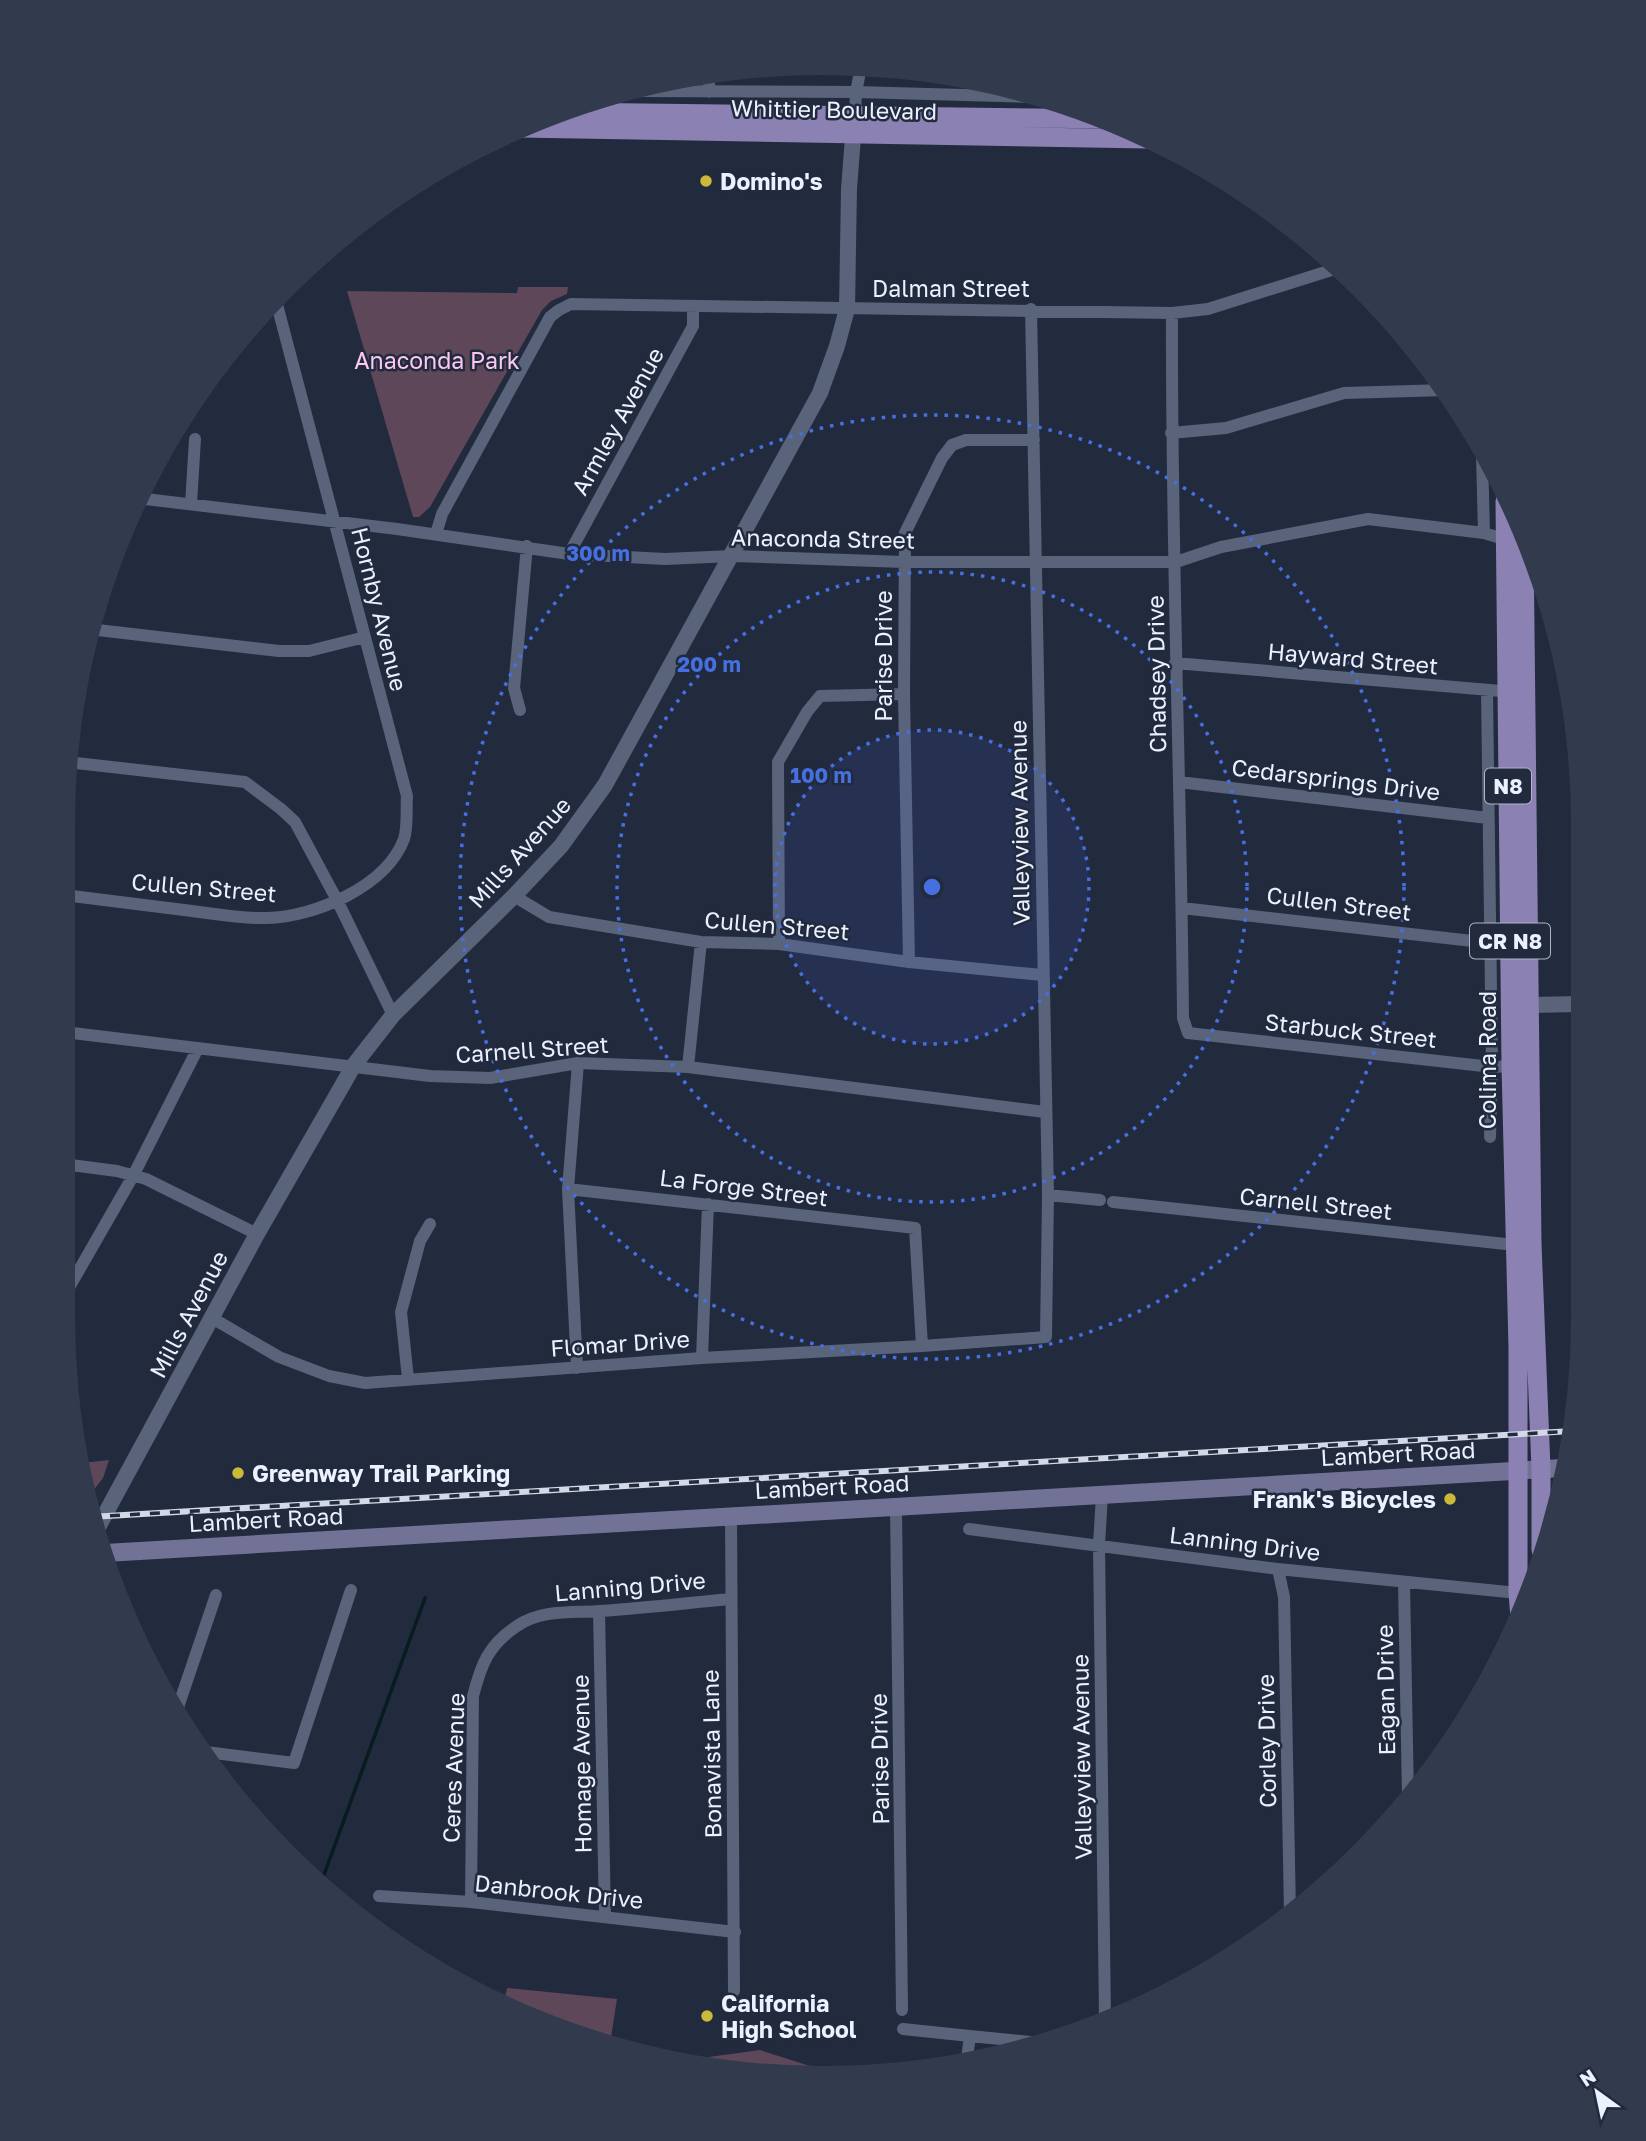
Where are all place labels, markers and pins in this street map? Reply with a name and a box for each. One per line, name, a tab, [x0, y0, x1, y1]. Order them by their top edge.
place label: Domino's	[720, 167, 823, 195]
marker: Domino's	[698, 173, 714, 189]
centre of rings	[920, 875, 944, 899]
place label: Greenway Trail Parking	[252, 1459, 510, 1487]
marker: Greenway Trail Parking	[230, 1465, 246, 1481]
place label: Frank's Bicycles	[1253, 1485, 1436, 1513]
marker: Frank's Bicycles	[1442, 1491, 1458, 1507]
place label: California High School	[721, 1989, 857, 2043]
marker: California High School	[699, 2008, 715, 2024]

